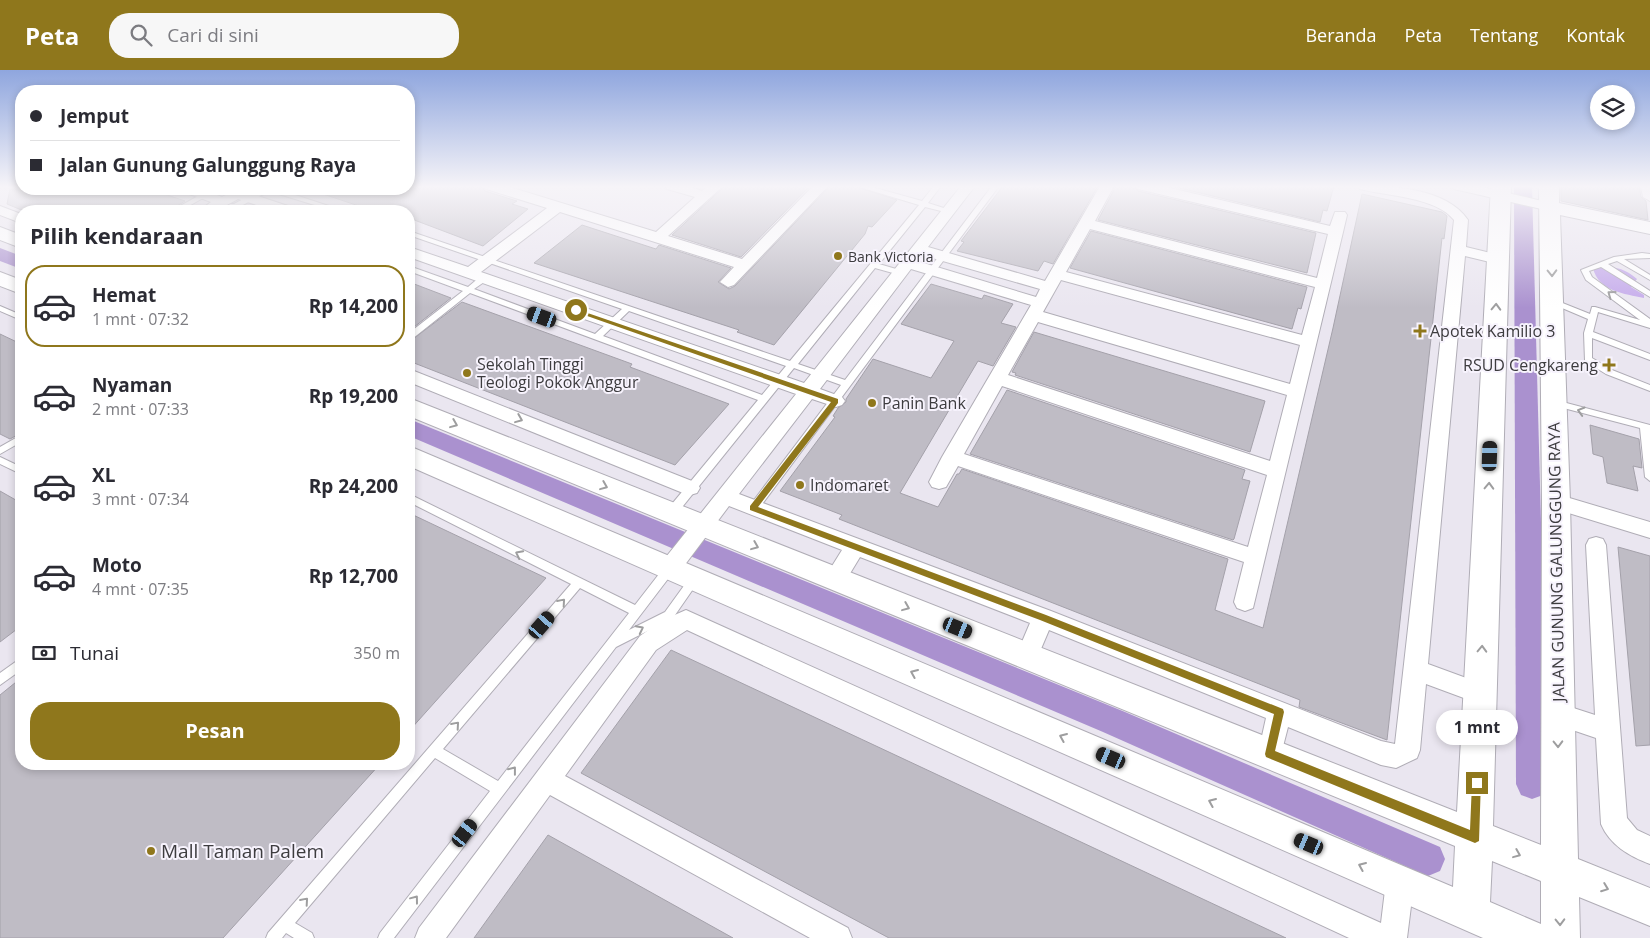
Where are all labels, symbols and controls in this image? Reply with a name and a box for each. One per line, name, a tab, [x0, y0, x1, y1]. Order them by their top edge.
search box	[109, 13, 459, 58]
text: Peta	[25, 19, 79, 52]
icon: search	[127, 21, 155, 49]
text: Cari di sini	[167, 22, 259, 48]
text: Beranda	[1305, 23, 1377, 47]
text: Peta	[1405, 23, 1442, 47]
text: Tentang	[1470, 23, 1538, 47]
text: Kontak	[1566, 23, 1625, 47]
map controls	[1590, 85, 1635, 130]
button: layers	[1590, 85, 1635, 130]
text: Jemput	[60, 103, 129, 129]
text: Jalan Gunung Galunggung Raya	[60, 152, 356, 178]
text: Pilih kendaraan	[30, 220, 203, 250]
place label: Bank Victoria	[848, 247, 933, 266]
marker: Bank Victoria	[832, 250, 844, 262]
one-way arrow	[1546, 269, 1557, 277]
text: Hemat	[92, 282, 156, 308]
icon: car	[32, 284, 77, 329]
one-way arrow	[1607, 291, 1617, 300]
text: Rp 14,200	[309, 293, 398, 319]
route start	[565, 299, 587, 321]
one-way arrow	[1491, 302, 1502, 310]
car	[525, 305, 558, 329]
text: 1 mnt · 07:32	[92, 308, 189, 330]
place label: Apotek Kamilio 3	[1430, 320, 1555, 342]
marker: Apotek Kamilio 3	[1414, 325, 1426, 337]
place label: Sekolah Tinggi Teologi Pokok Anggur	[477, 353, 639, 393]
place label: RSUD Cengkareng	[1463, 354, 1598, 376]
marker: RSUD Cengkareng	[1602, 358, 1616, 372]
marker: Sekolah Tinggi Teologi Pokok Anggur	[461, 367, 473, 379]
text: Nyaman	[92, 372, 172, 398]
icon: car	[32, 374, 77, 419]
text: Rp 19,200	[309, 383, 398, 409]
place label: Panin Bank	[882, 392, 966, 414]
marker: Panin Bank	[866, 397, 878, 409]
text: 2 mnt · 07:33	[92, 398, 189, 420]
one-way arrow	[1577, 406, 1585, 416]
one-way arrow	[514, 413, 523, 424]
one-way arrow	[449, 418, 458, 428]
street label: JALAN GUNUNG GALUNGGUNG RAYA	[1543, 421, 1569, 704]
car	[1481, 441, 1498, 471]
text: XL	[92, 462, 115, 488]
icon: car	[32, 464, 77, 509]
text: Rp 24,200	[309, 473, 398, 499]
place label: Indomaret	[810, 474, 889, 496]
one-way arrow	[599, 479, 608, 490]
marker: Indomaret	[794, 479, 806, 491]
one-way arrow	[1483, 482, 1494, 490]
text: 3 mnt · 07:34	[92, 488, 189, 510]
one-way arrow	[750, 540, 759, 551]
one-way arrow	[515, 549, 524, 560]
text: Moto	[92, 552, 142, 578]
icon: car	[32, 554, 77, 599]
text: Rp 12,700	[309, 563, 398, 589]
text: 4 mnt · 07:35	[92, 578, 189, 600]
one-way arrow	[557, 598, 566, 607]
one-way arrow	[901, 601, 910, 612]
car	[526, 609, 557, 641]
car	[941, 615, 974, 641]
one-way arrow	[635, 625, 644, 635]
icon: cash	[30, 639, 58, 667]
text: Tunai	[70, 640, 119, 666]
text: 350 m	[354, 642, 400, 664]
one-way arrow	[1476, 645, 1487, 653]
one-way arrow	[910, 668, 919, 679]
button: Pesan	[30, 702, 400, 760]
callout: 1 mnt	[1436, 710, 1518, 746]
text: 1 mnt	[1454, 716, 1500, 738]
one-way arrow	[451, 722, 459, 731]
one-way arrow	[1059, 733, 1068, 744]
one-way arrow	[1553, 740, 1564, 748]
car	[1094, 745, 1127, 771]
one-way arrow	[508, 767, 516, 776]
route end	[1466, 772, 1488, 794]
one-way arrow	[1209, 797, 1217, 807]
car	[449, 817, 480, 849]
car	[1292, 831, 1325, 857]
place label: Mall Taman Palem	[161, 838, 324, 864]
marker: Mall Taman Palem	[145, 845, 157, 857]
one-way arrow	[1513, 848, 1521, 858]
one-way arrow	[1358, 862, 1367, 873]
one-way arrow	[1600, 882, 1609, 893]
one-way arrow	[409, 896, 417, 905]
one-way arrow	[299, 898, 307, 907]
one-way arrow	[1555, 918, 1565, 926]

